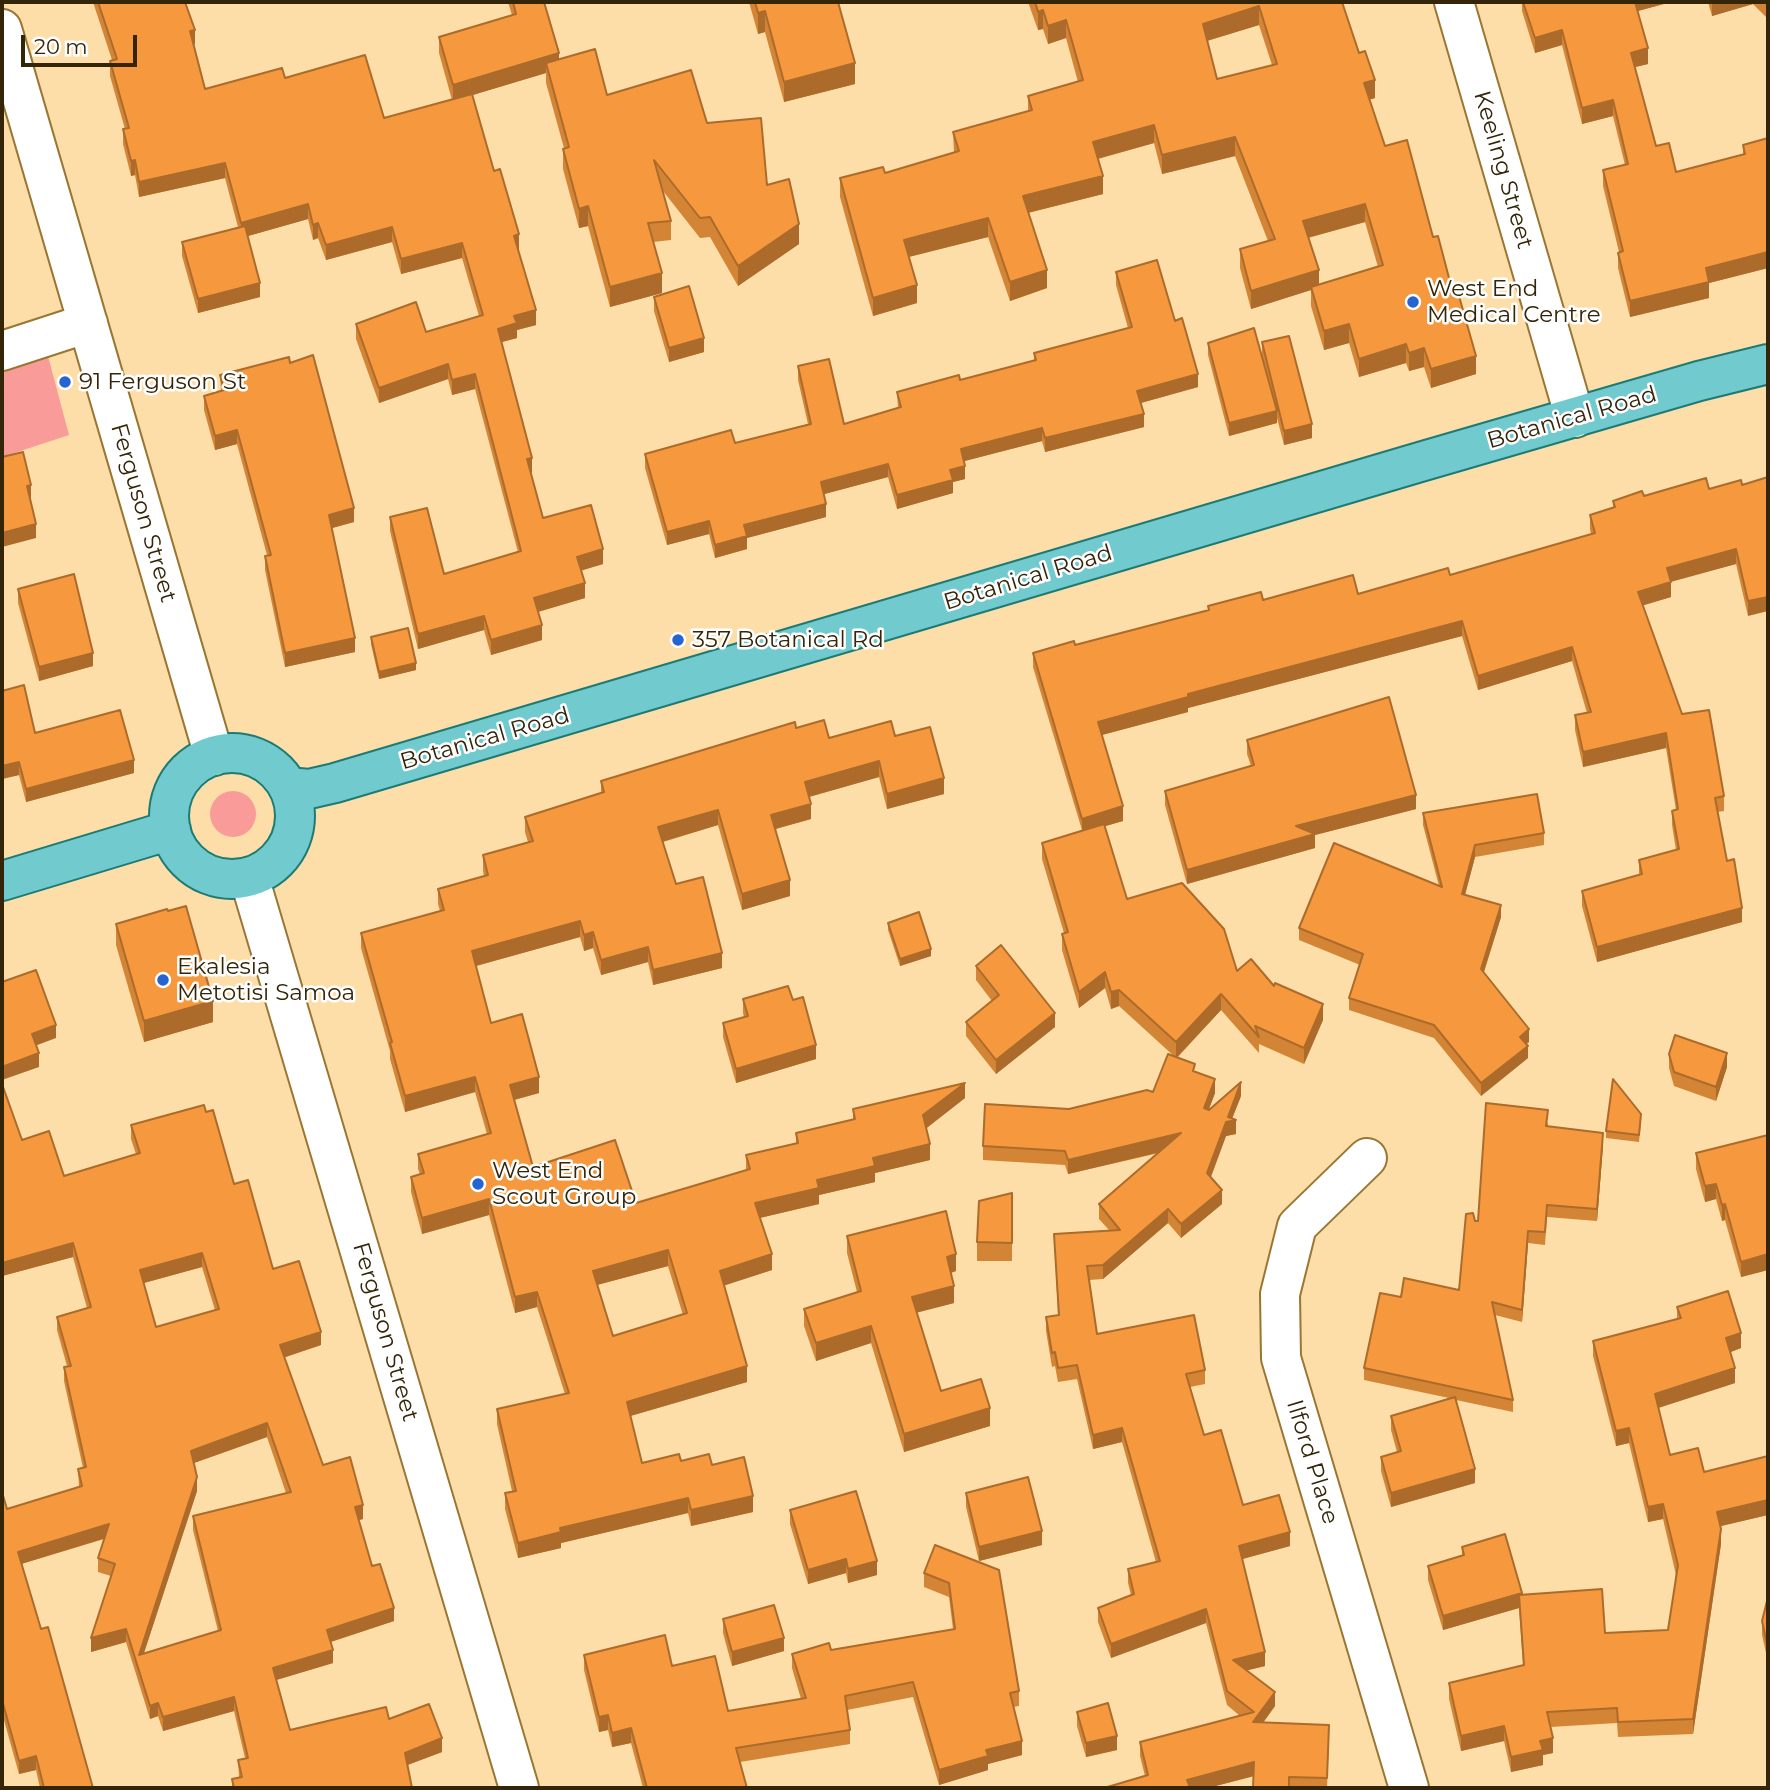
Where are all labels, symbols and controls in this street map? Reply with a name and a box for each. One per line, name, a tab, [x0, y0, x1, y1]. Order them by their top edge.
scale bar	[24, 21, 140, 65]
text: 20 m	[34, 34, 88, 59]
street label: Keeling Street	[1467, 88, 1539, 252]
place label: West End Medical Centre	[1427, 275, 1601, 329]
marker: West End Medical Centre	[1405, 294, 1421, 310]
place label: 91 Ferguson St	[79, 368, 246, 396]
marker: 91 Ferguson St	[57, 374, 73, 390]
street label: Botanical Road	[1484, 381, 1660, 455]
street label: Ferguson Street	[104, 420, 182, 606]
street label: Botanical Road	[940, 539, 1116, 617]
place label: 357 Botanical Rd	[692, 626, 884, 654]
marker: 357 Botanical Rd	[670, 632, 686, 648]
street label: Botanical Road	[397, 702, 573, 776]
place label: Ekalesia Metotisi Samoa	[177, 953, 355, 1007]
marker: Ekalesia Metotisi Samoa	[155, 972, 171, 988]
place label: West End Scout Group	[492, 1157, 636, 1211]
marker: West End Scout Group	[470, 1176, 486, 1192]
street label: Ferguson Street	[346, 1239, 424, 1425]
street label: Ilford Place	[1280, 1396, 1344, 1528]

